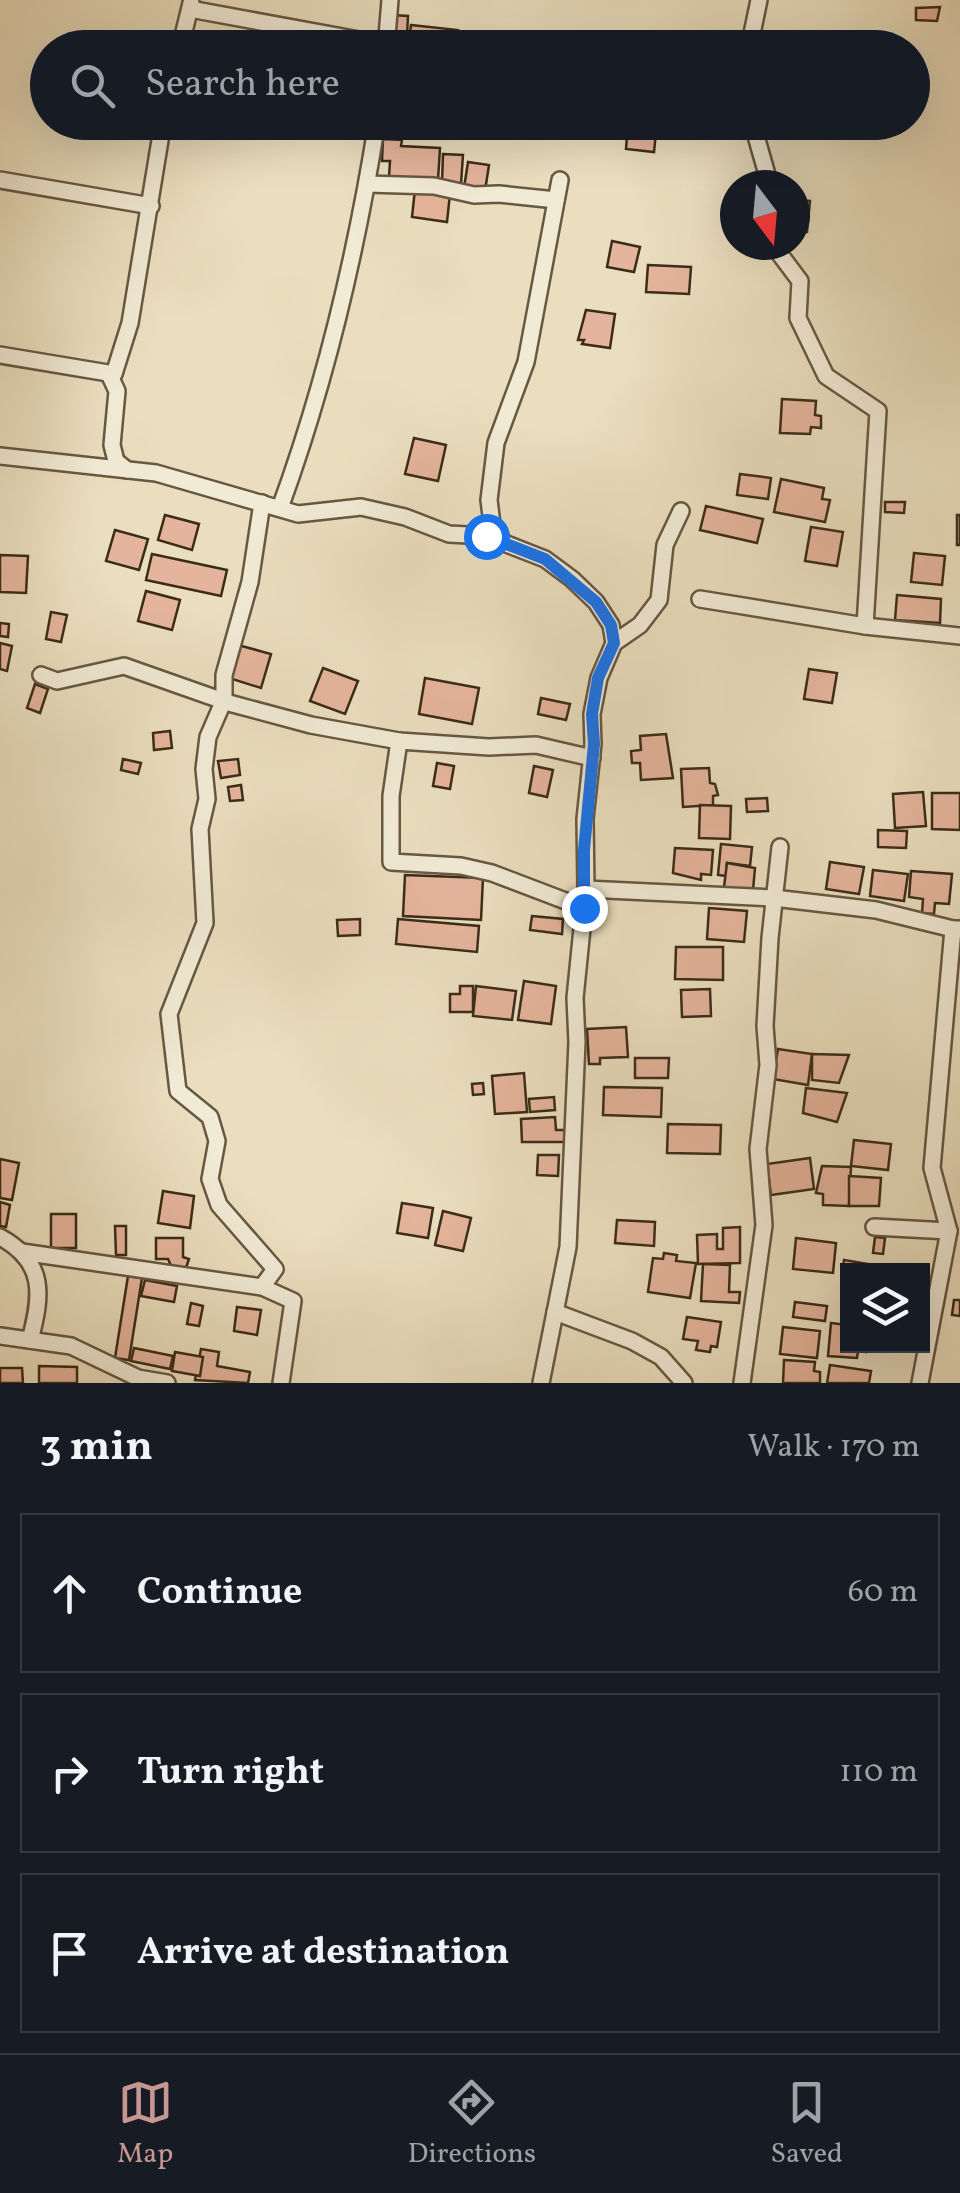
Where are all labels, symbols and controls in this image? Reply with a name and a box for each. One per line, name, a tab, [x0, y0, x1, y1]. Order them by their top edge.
search box	[30, 30, 930, 140]
icon: search	[65, 58, 120, 113]
text: Search here	[145, 59, 340, 112]
north arrow	[720, 170, 810, 260]
route start	[464, 514, 510, 560]
route end	[562, 886, 608, 932]
map controls	[840, 1263, 930, 1353]
button: layers	[840, 1263, 930, 1353]
text: 3 min	[40, 1419, 153, 1478]
text: Walk · 170 m	[748, 1426, 920, 1470]
icon: ahead	[42, 1566, 97, 1621]
text: Continue	[137, 1567, 302, 1620]
text: 60 m	[848, 1571, 918, 1615]
icon: right	[42, 1746, 97, 1801]
text: Turn right	[137, 1747, 324, 1800]
text: 110 m	[839, 1751, 918, 1795]
icon: arrive	[42, 1926, 97, 1981]
text: Arrive at destination	[137, 1927, 510, 1980]
tab: Map	[117, 2075, 173, 2174]
tab: Directions	[408, 2075, 536, 2174]
tab: Saved	[771, 2075, 843, 2174]

